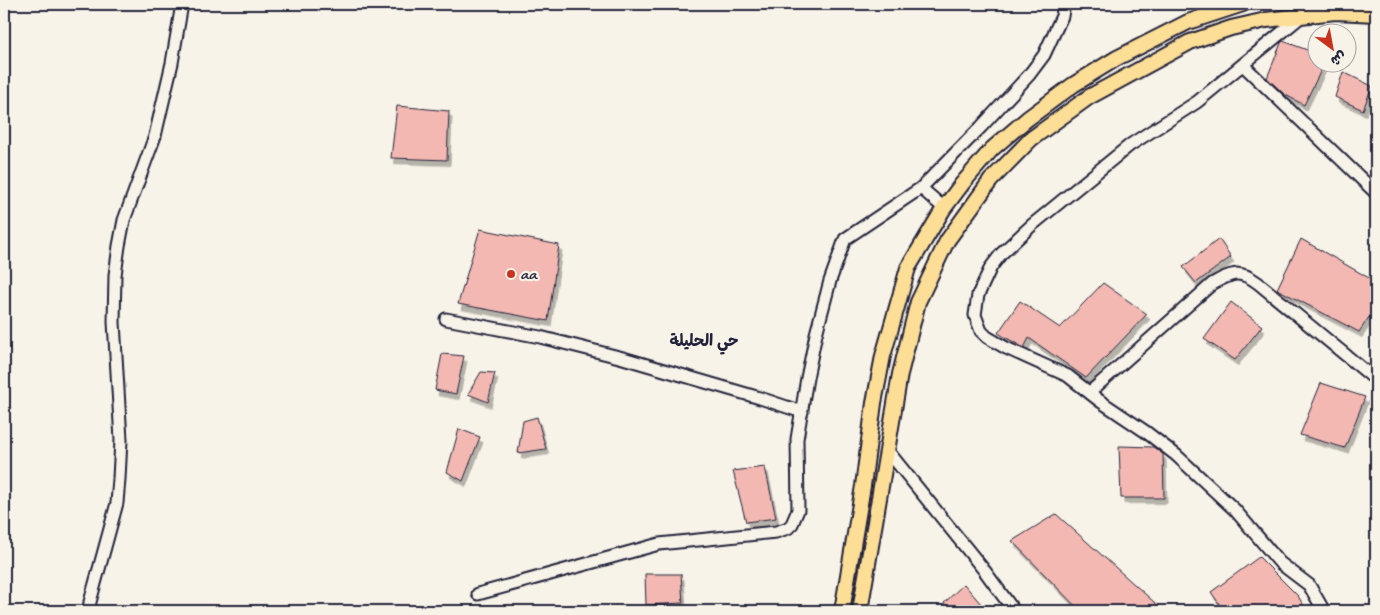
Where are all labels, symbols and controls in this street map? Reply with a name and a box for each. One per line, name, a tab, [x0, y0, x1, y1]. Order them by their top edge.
north arrow	[1308, 22, 1358, 72]
text: ش	[1327, 46, 1349, 68]
place label: aa	[521, 267, 538, 285]
marker: aa	[505, 268, 517, 280]
district label: حي الحليلة	[669, 333, 739, 355]

